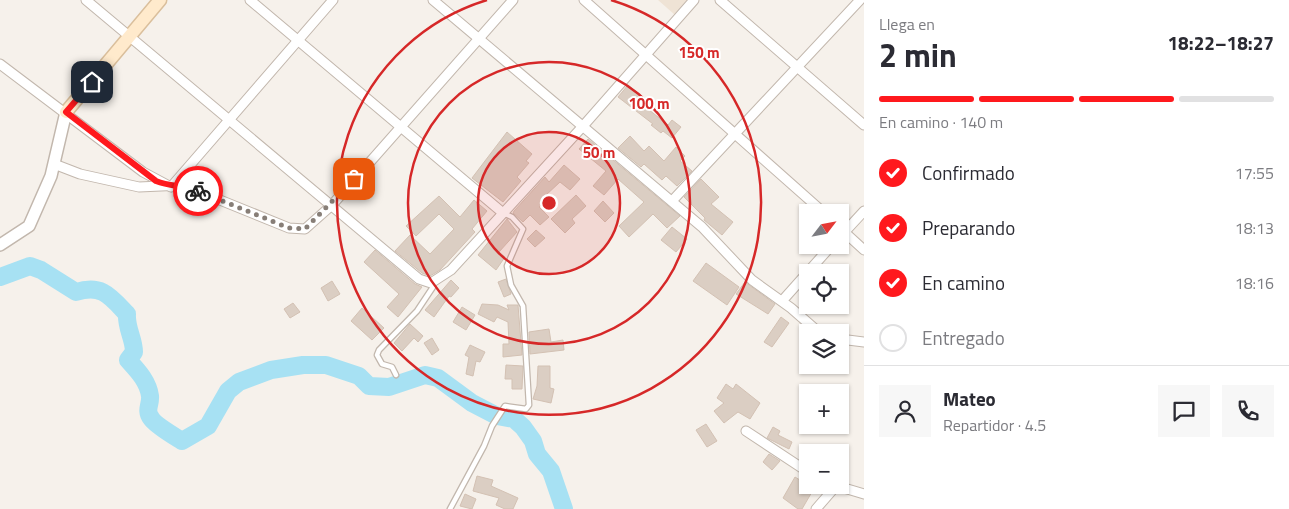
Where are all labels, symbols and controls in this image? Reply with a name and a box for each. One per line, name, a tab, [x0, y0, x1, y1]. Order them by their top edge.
text: Llega en	[879, 12, 935, 36]
text: 18:22–18:27	[1167, 28, 1274, 57]
text: 2 min	[879, 31, 957, 79]
text: 150 m	[678, 41, 720, 64]
pin	[71, 61, 113, 103]
icon: home	[78, 68, 106, 96]
text: 100 m	[628, 92, 670, 115]
text: En camino · 140 m	[879, 110, 1003, 134]
text: 50 m	[583, 141, 615, 164]
pin	[333, 158, 375, 200]
text: Confirmado	[922, 158, 1015, 187]
icon: check	[879, 159, 907, 187]
text: 17:55	[1235, 161, 1274, 185]
icon: bag	[340, 165, 368, 193]
courier	[173, 166, 223, 216]
icon: bike	[184, 177, 212, 205]
centre of rings	[540, 194, 558, 212]
north arrow	[799, 204, 849, 254]
map controls	[799, 204, 849, 494]
text: Preparando	[922, 213, 1015, 242]
icon: check	[879, 214, 907, 242]
text: 18:13	[1235, 216, 1274, 240]
button: locate	[799, 264, 849, 314]
text: En camino	[922, 268, 1005, 297]
icon: check	[879, 269, 907, 297]
text: 18:16	[1235, 271, 1274, 295]
text: Entregado	[922, 323, 1005, 352]
button: layers	[799, 324, 849, 374]
button: +	[799, 384, 849, 434]
text: Mateo	[943, 384, 996, 413]
button: person	[879, 385, 931, 437]
button: chat	[1158, 385, 1210, 437]
button: phone	[1222, 385, 1274, 437]
text: Repartidor · 4.5	[943, 413, 1046, 437]
button: −	[799, 444, 849, 494]

